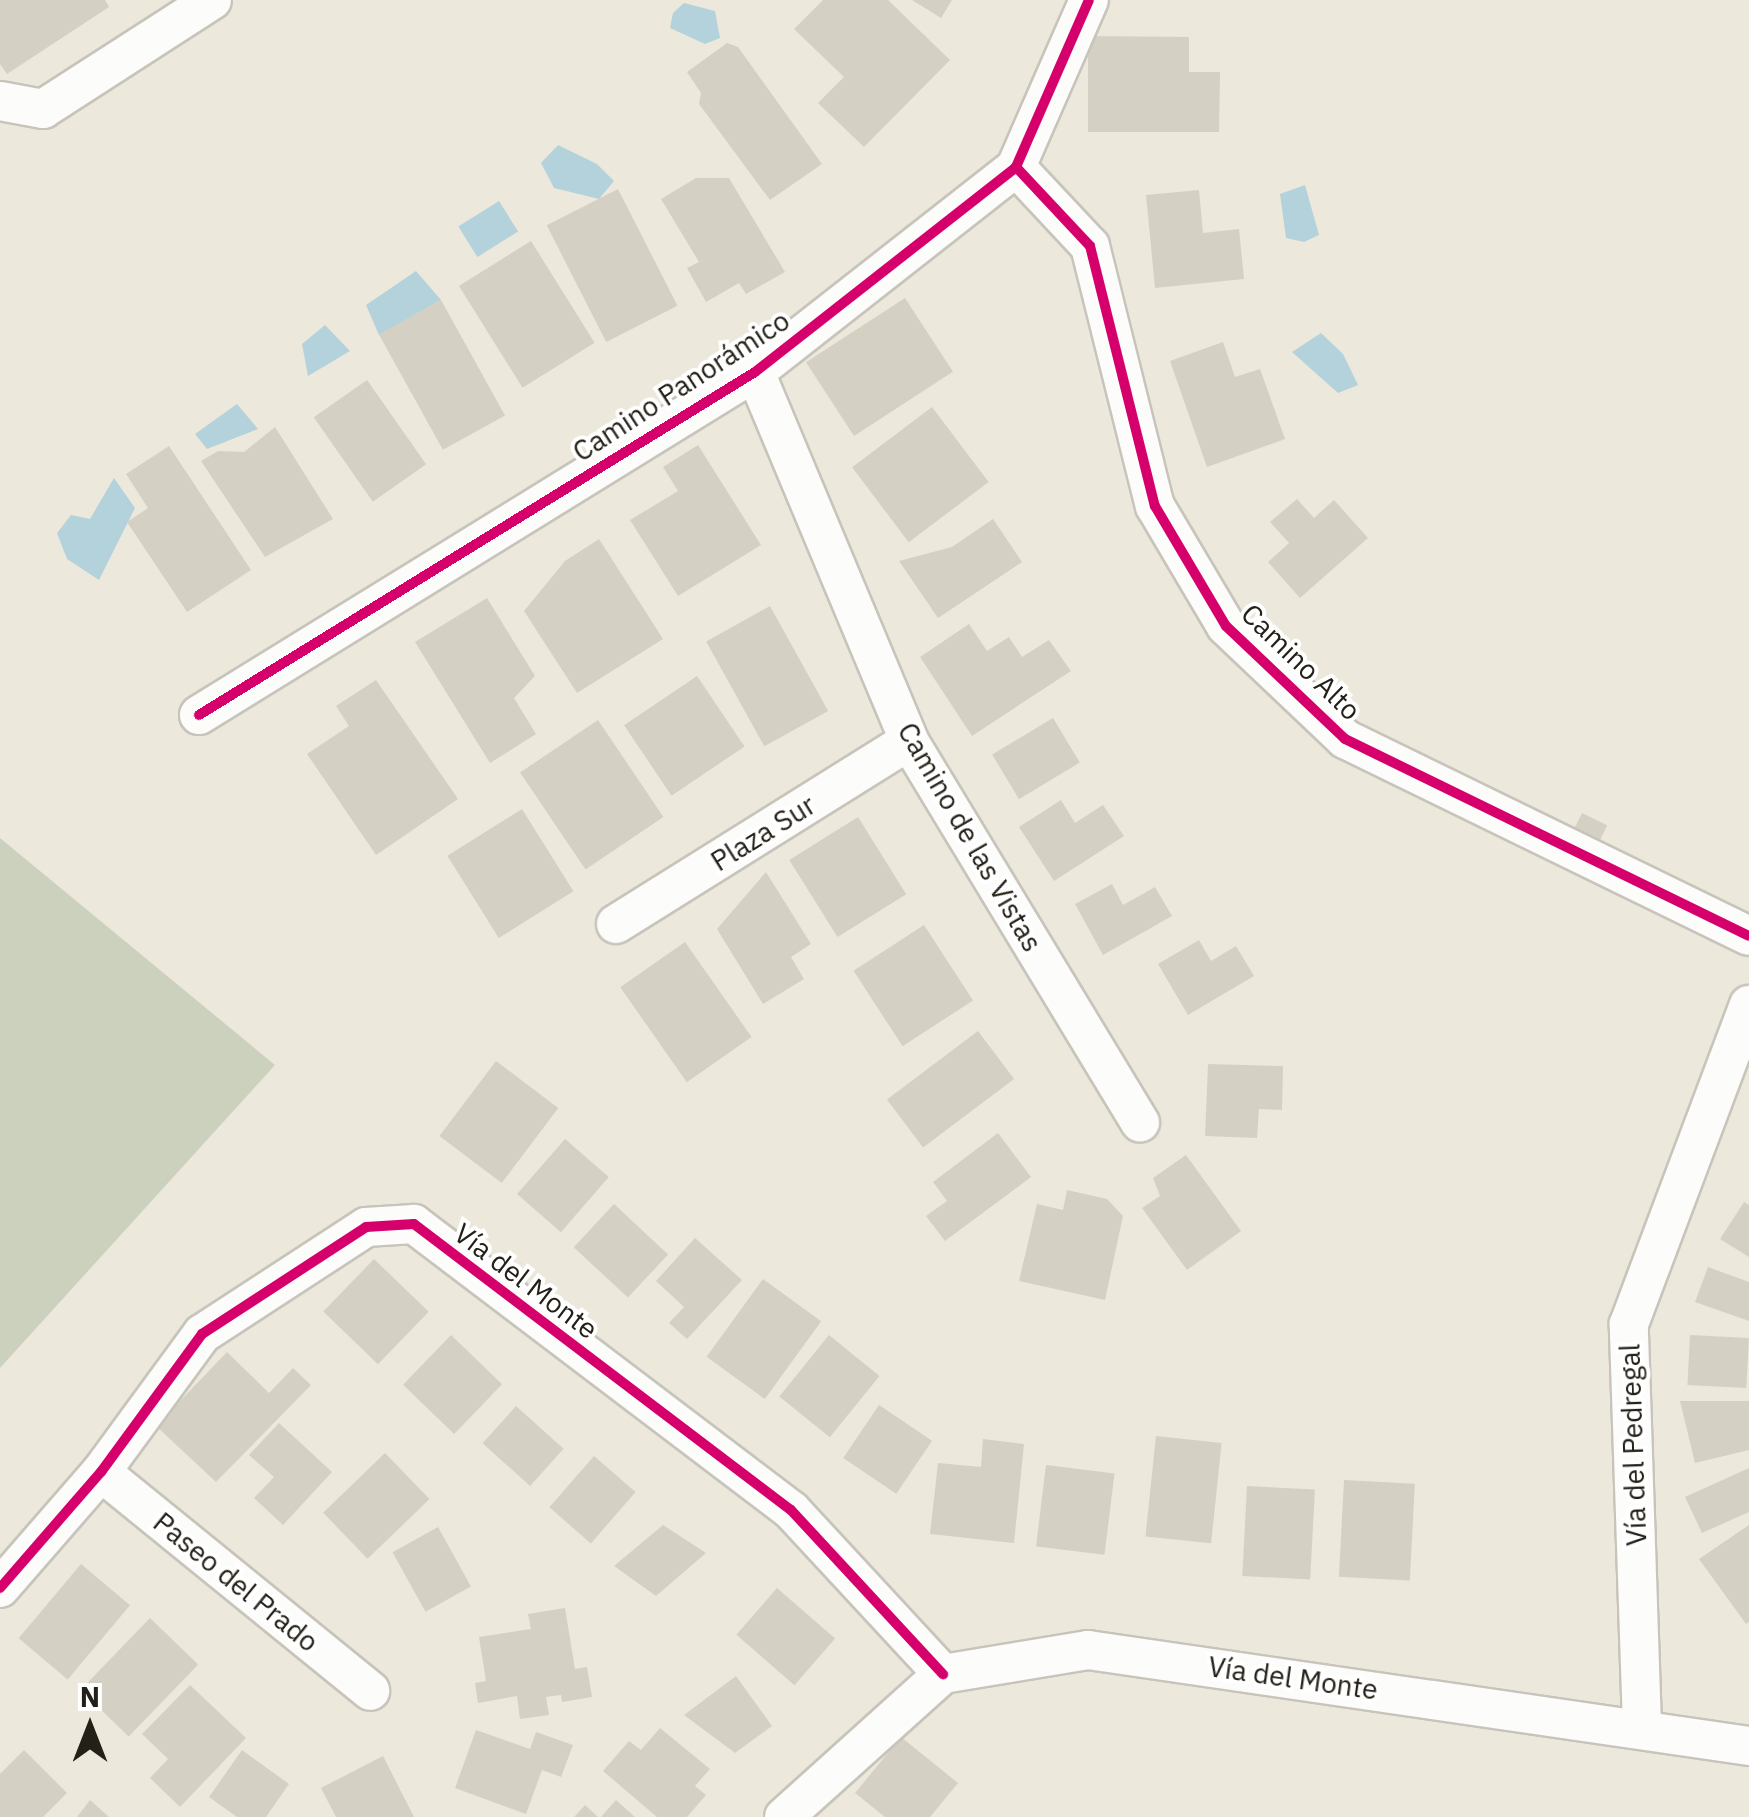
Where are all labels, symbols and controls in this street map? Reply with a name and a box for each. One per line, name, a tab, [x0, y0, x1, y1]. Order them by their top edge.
street label: Camino Panorámico	[566, 303, 796, 469]
street label: Camino Alto	[1234, 597, 1368, 727]
street label: Camino de las Vistas	[891, 716, 1049, 958]
street label: Plaza Sur	[705, 788, 821, 878]
street label: Vía del Monte	[448, 1216, 604, 1346]
street label: Vía del Pedregal	[1613, 1343, 1653, 1547]
street label: Paseo del Prado	[147, 1505, 325, 1659]
street label: Vía del Monte	[1206, 1649, 1380, 1707]
north arrow	[40, 1677, 140, 1777]
text: N	[80, 1678, 100, 1715]

